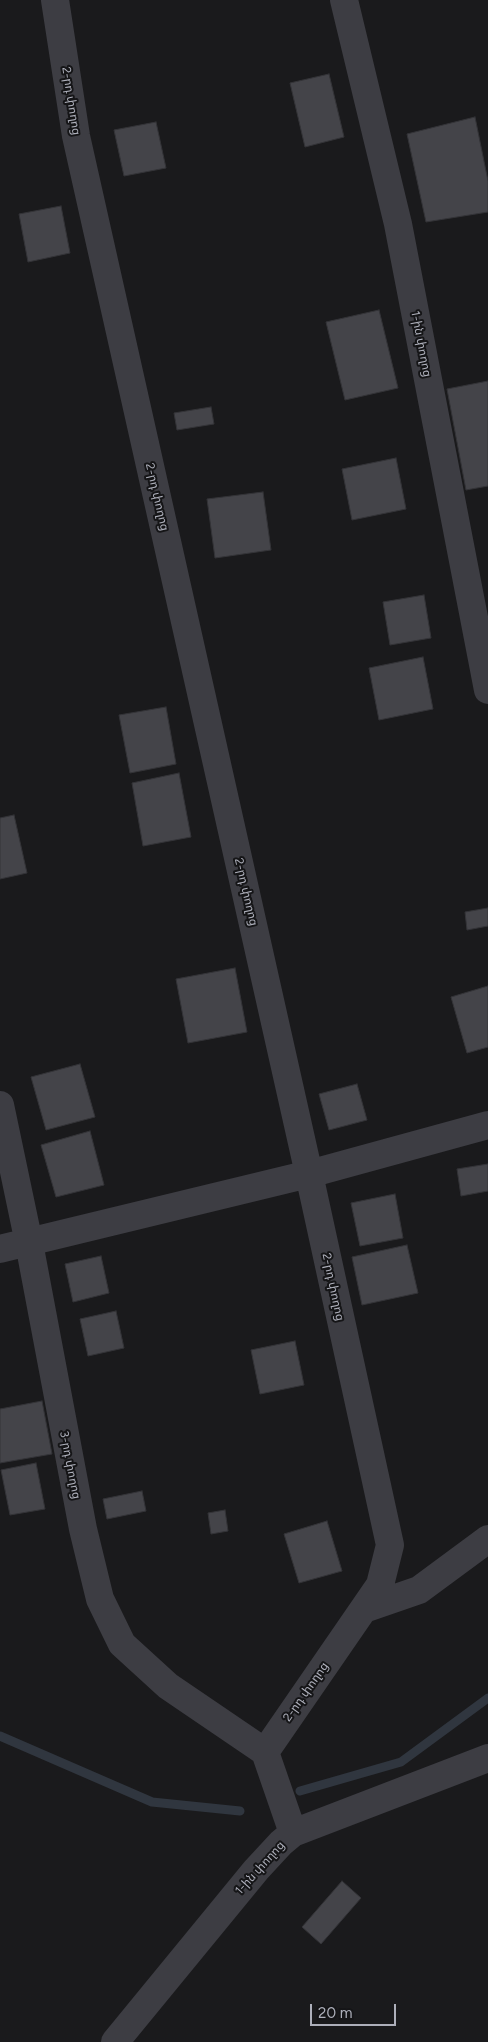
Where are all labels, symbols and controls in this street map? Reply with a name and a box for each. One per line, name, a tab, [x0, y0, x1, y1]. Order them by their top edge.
street label: 2-րդ փողոց	[58, 66, 84, 136]
street label: 1-ին փողոց	[408, 310, 434, 378]
street label: 2-րդ փողոց	[142, 462, 172, 532]
street label: 2-րդ փողոց	[231, 857, 261, 927]
street label: 2-րդ փողոց	[319, 1252, 347, 1322]
street label: 3-րդ փողոց	[56, 1430, 84, 1500]
street label: 2-րդ փողոց	[280, 1660, 332, 1724]
street label: 1-ին փողոց	[232, 1838, 288, 1898]
scale bar	[313, 1994, 399, 2026]
text: 20 m	[318, 2004, 352, 2022]

